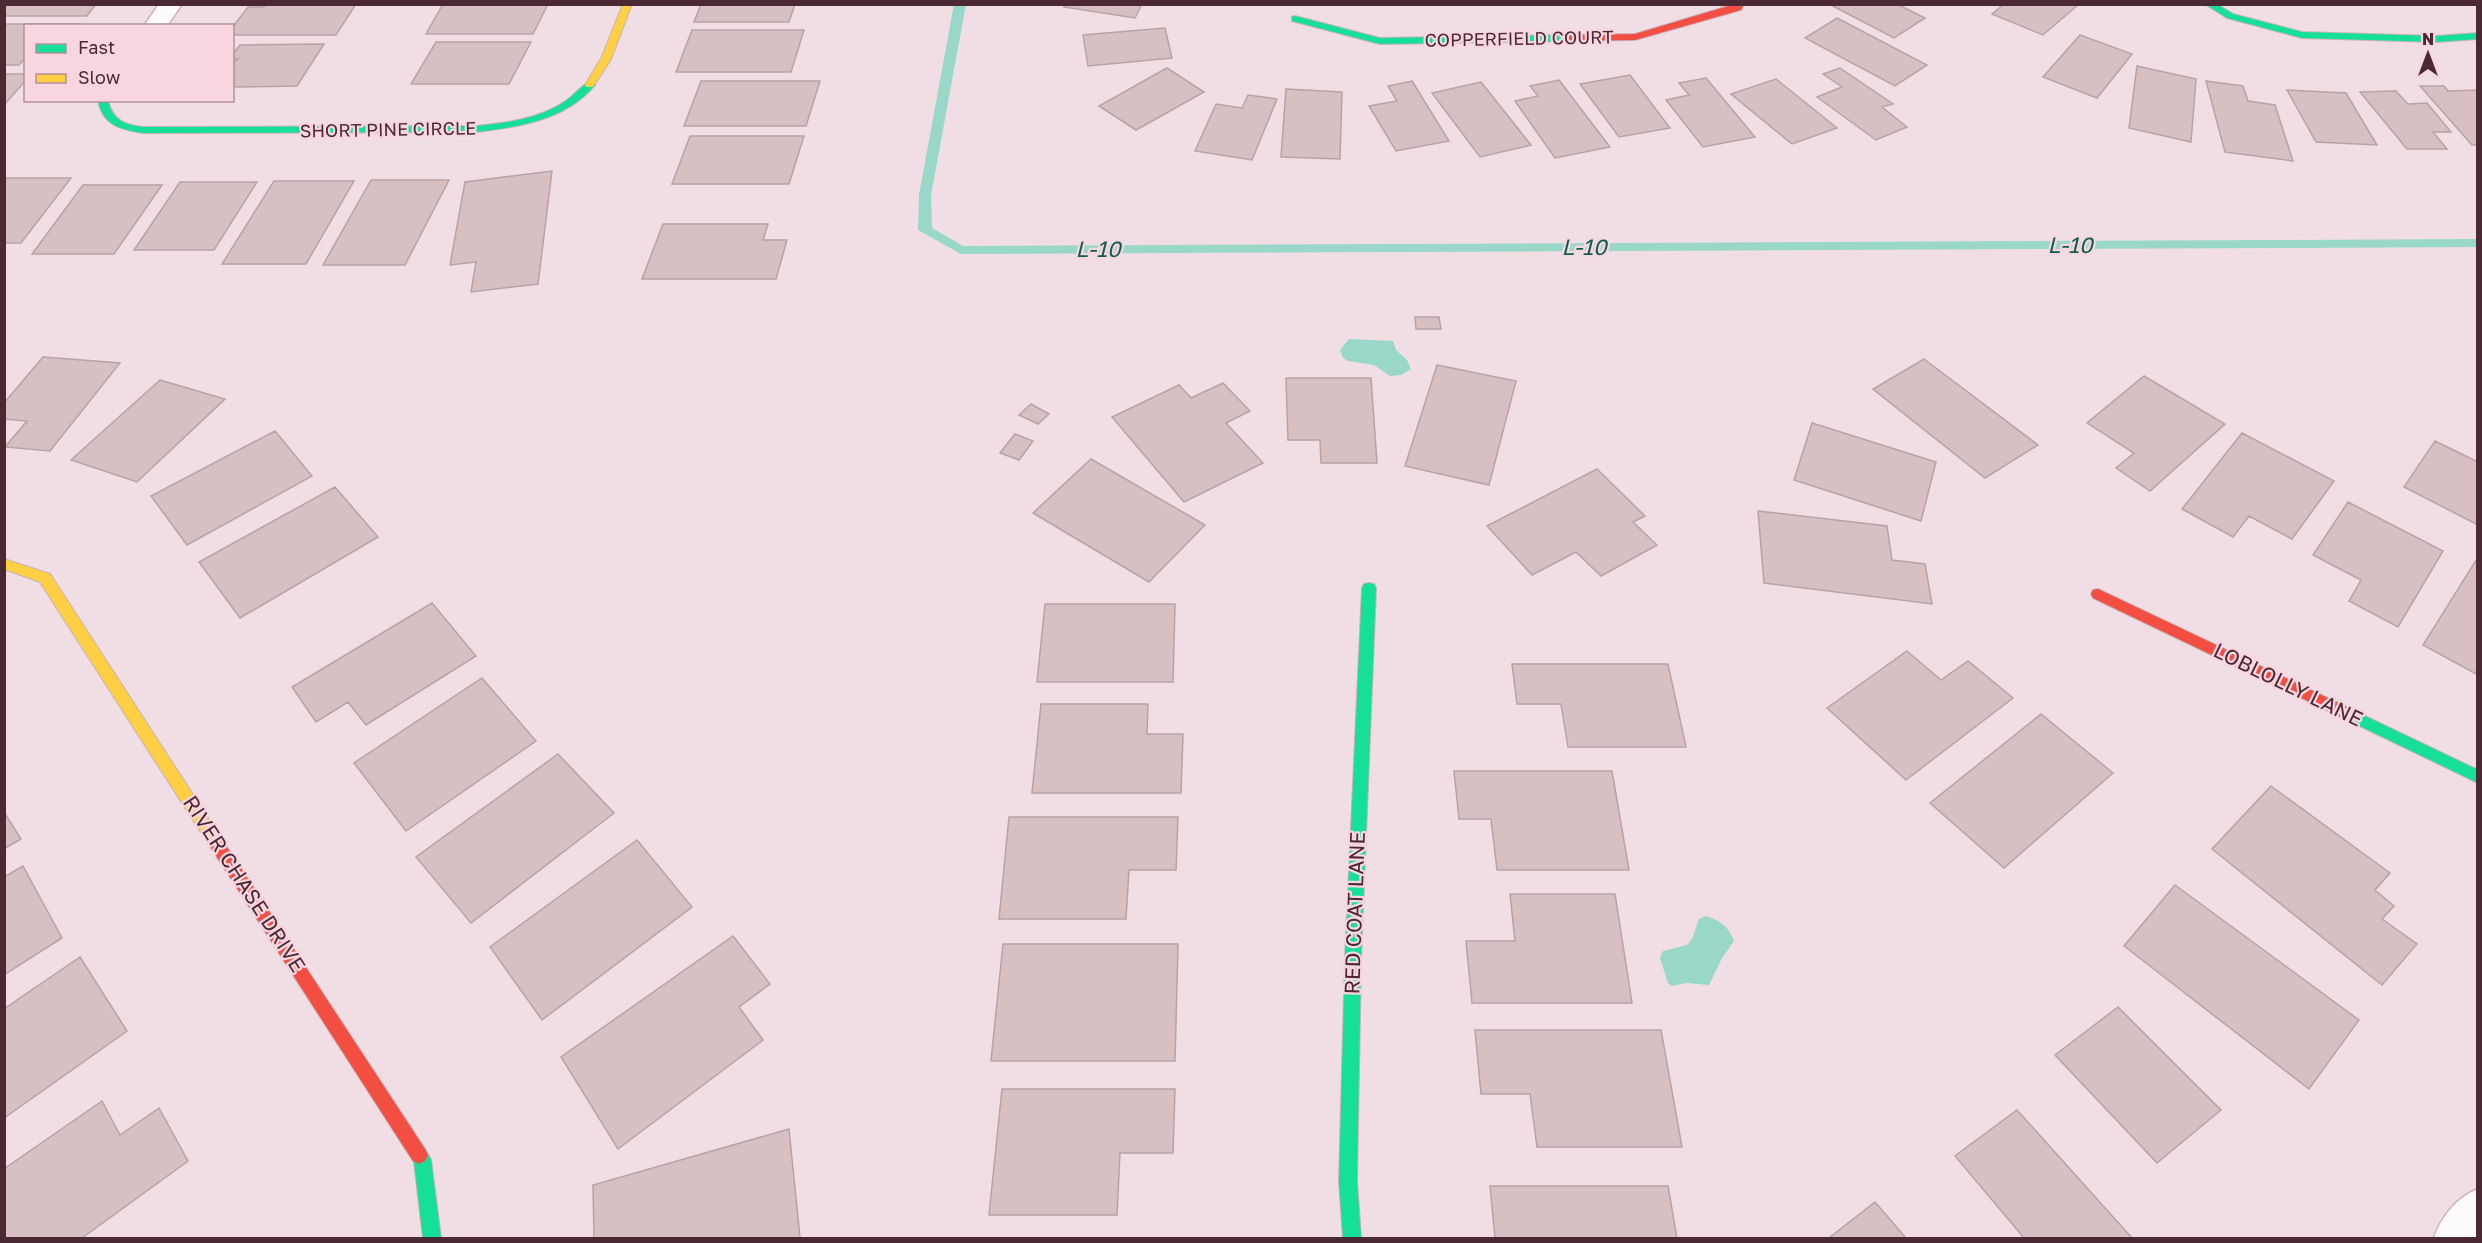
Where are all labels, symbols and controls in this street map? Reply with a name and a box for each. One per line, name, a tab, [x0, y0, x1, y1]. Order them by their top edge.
legend	[24, 24, 234, 102]
north arrow	[2398, 24, 2458, 84]
street label: COPPERFIELD COURT	[1424, 25, 1614, 51]
text: N	[2422, 29, 2434, 49]
text: Fast	[78, 36, 115, 58]
text: Slow	[78, 66, 121, 88]
street label: SHORT PINE CIRCLE	[300, 116, 476, 142]
water label: L-10	[2047, 231, 2094, 258]
water label: L-10	[1561, 233, 1608, 260]
water label: L-10	[1075, 235, 1122, 262]
street label: LOBLOLLY LANE	[2210, 637, 2367, 732]
street label: RIVER CHASE DRIVE	[178, 790, 312, 977]
street label: RED COAT LANE	[1338, 831, 1370, 995]

